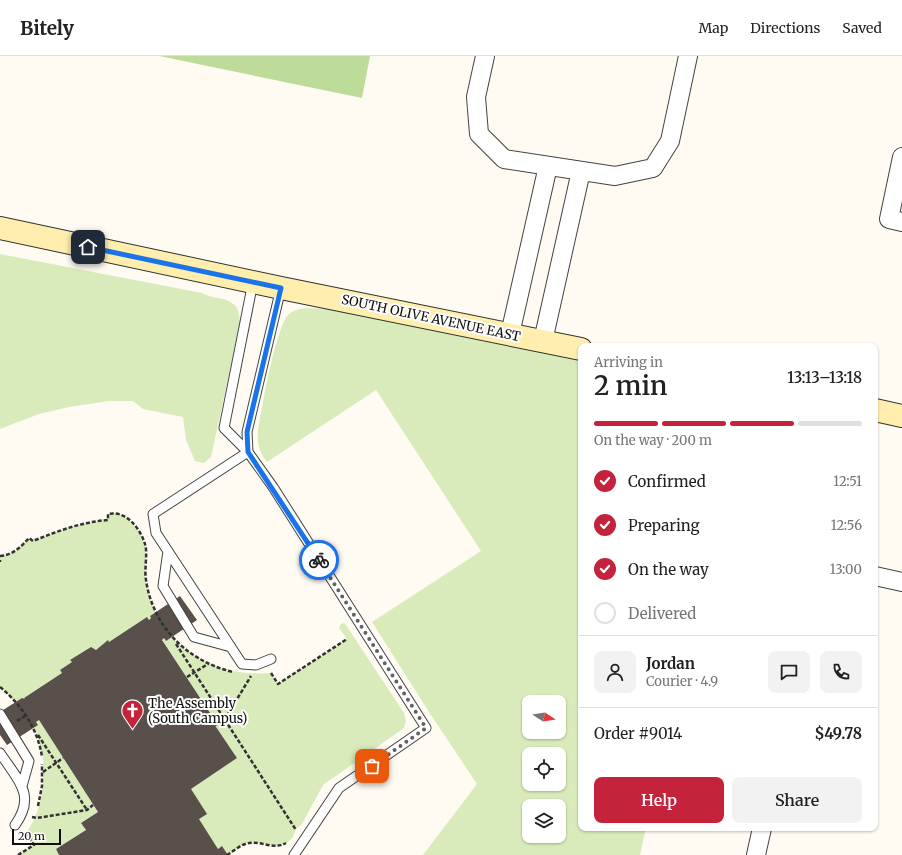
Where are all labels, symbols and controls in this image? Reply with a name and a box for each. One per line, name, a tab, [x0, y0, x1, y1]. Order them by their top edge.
text: Bitely	[20, 16, 74, 40]
text: Map	[698, 19, 728, 37]
text: Directions	[750, 19, 820, 37]
text: Saved	[842, 19, 882, 37]
pin	[71, 230, 105, 264]
icon: home	[77, 236, 99, 258]
street label: SOUTH OLIVE AVENUE EAST	[340, 291, 522, 345]
text: Arriving in	[594, 354, 663, 371]
text: 13:13–13:18	[787, 368, 862, 387]
text: 2 min	[594, 369, 667, 402]
text: On the way · 200 m	[594, 432, 712, 449]
icon: check	[594, 470, 616, 492]
text: Confirmed	[628, 472, 706, 491]
text: 12:51	[833, 473, 862, 490]
icon: check	[594, 514, 616, 536]
text: Preparing	[628, 516, 700, 535]
text: 12:56	[831, 517, 862, 534]
courier	[299, 540, 339, 580]
icon: bike	[308, 549, 330, 571]
icon: check	[594, 558, 616, 580]
text: On the way	[628, 560, 709, 579]
text: 13:00	[830, 561, 862, 578]
text: Delivered	[628, 604, 696, 623]
button: person	[594, 651, 636, 693]
button: chat	[768, 651, 810, 693]
button: phone	[820, 651, 862, 693]
text: Jordan	[646, 654, 695, 673]
text: Courier · 4.9	[646, 673, 718, 690]
place label: The Assembly (South Campus)	[148, 695, 247, 727]
north arrow	[522, 695, 566, 739]
map controls	[522, 695, 566, 843]
church icon: The Assembly (South Campus)	[119, 697, 145, 730]
text: Order #9014	[594, 724, 682, 743]
text: $49.78	[814, 724, 862, 743]
button: locate	[522, 747, 566, 791]
pin	[355, 749, 389, 783]
icon: bag	[361, 755, 383, 777]
button: Help	[594, 777, 724, 823]
button: Share	[732, 777, 862, 823]
button: layers	[522, 799, 566, 843]
scale bar	[12, 827, 61, 846]
text: 20 m	[18, 829, 45, 843]

